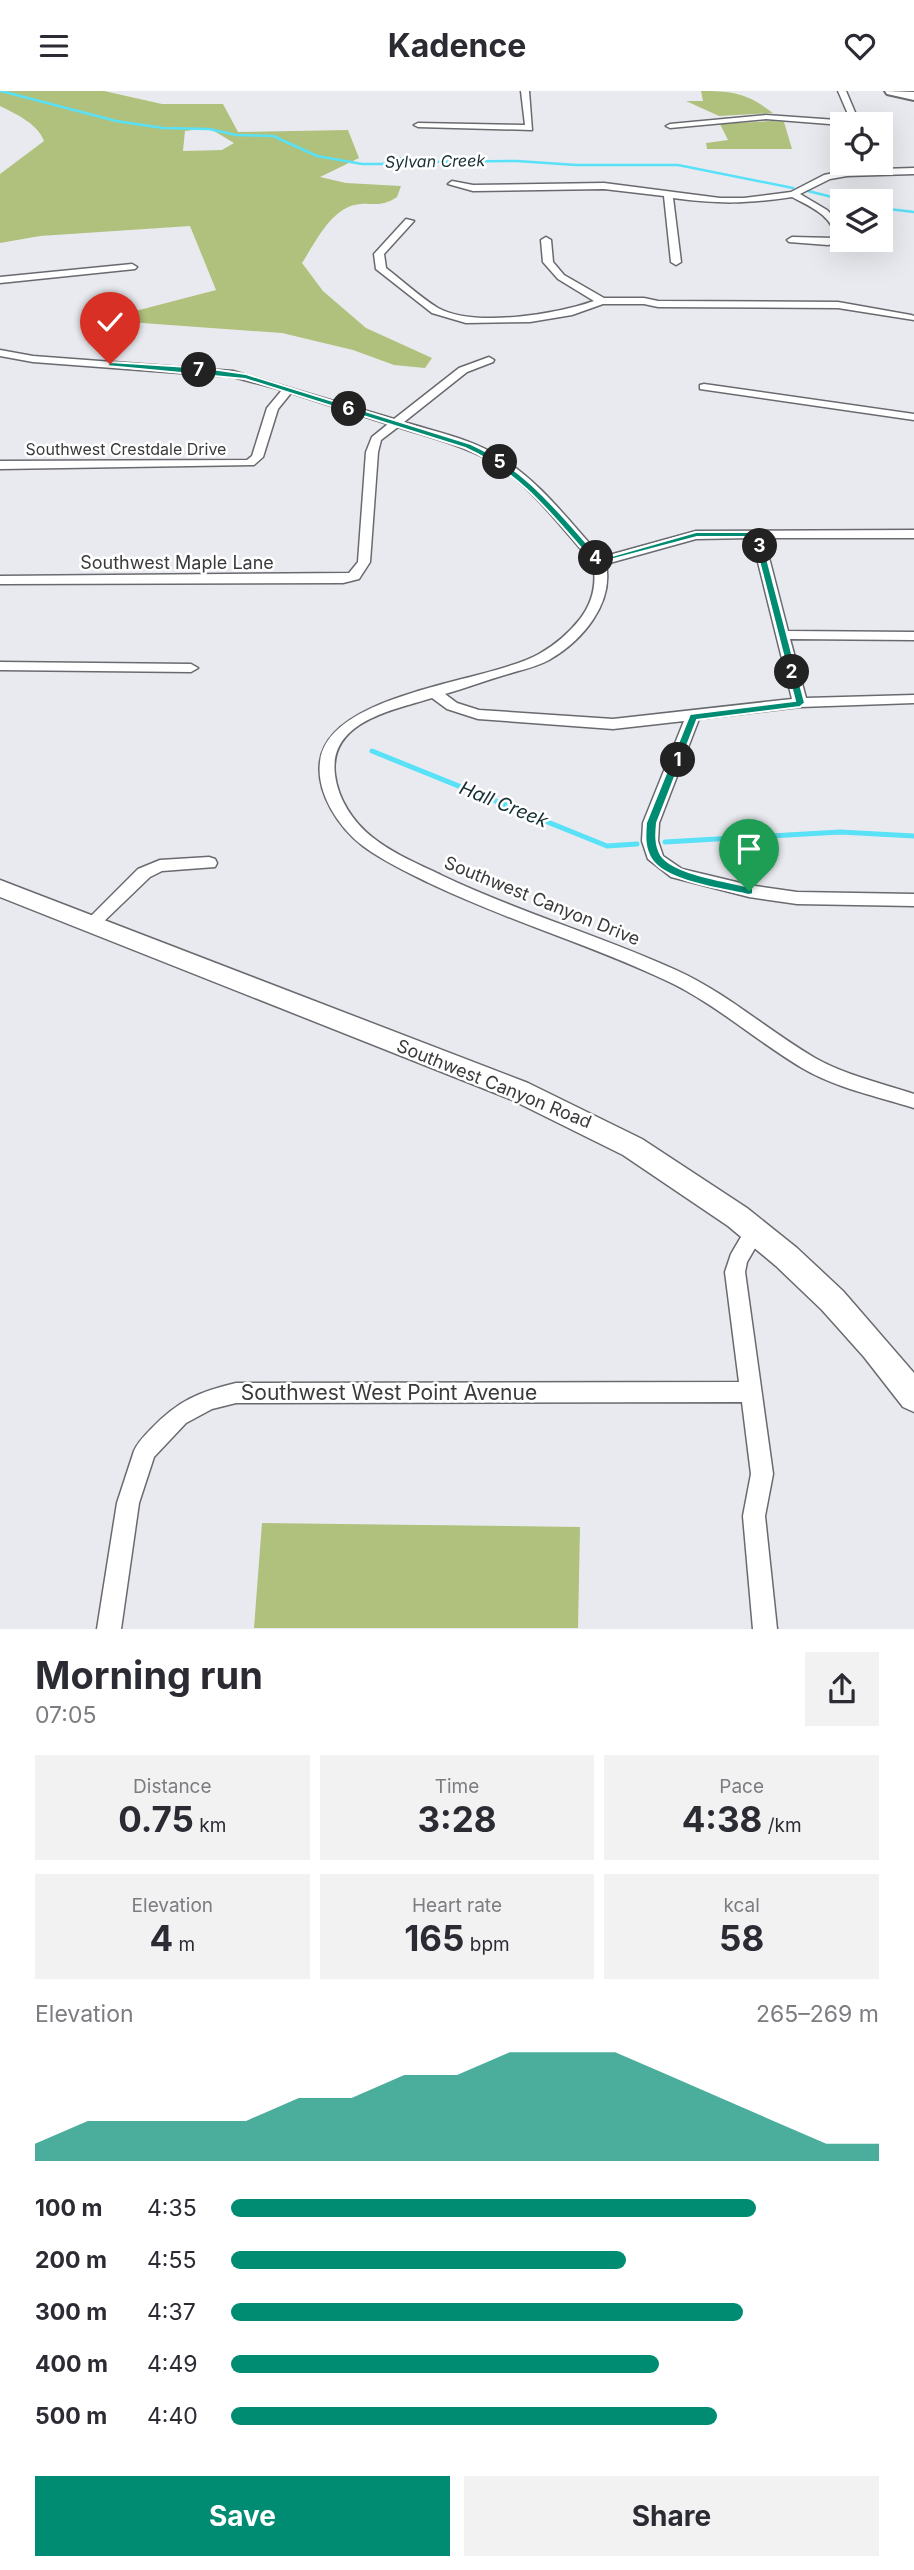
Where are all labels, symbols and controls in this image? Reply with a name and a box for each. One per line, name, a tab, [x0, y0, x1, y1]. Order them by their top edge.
text: Kadence	[388, 26, 526, 65]
icon: menu	[35, 27, 73, 65]
icon: heart	[841, 27, 879, 65]
map controls	[830, 112, 893, 252]
button: locate	[830, 112, 893, 175]
water label: Sylvan Creek	[385, 150, 486, 172]
button: layers	[830, 189, 893, 252]
pin	[80, 292, 140, 364]
icon: check	[91, 303, 129, 341]
pin: 7	[182, 353, 216, 387]
text: 7	[193, 358, 204, 381]
pin: 6	[332, 391, 366, 427]
text: 6	[342, 397, 355, 420]
street label: Southwest Crestdale Drive	[26, 439, 226, 459]
pin: 5	[482, 445, 518, 479]
text: 5	[493, 450, 506, 473]
pin: 3	[742, 529, 778, 563]
text: 3	[753, 534, 766, 557]
pin: 4	[578, 540, 614, 575]
text: 4	[589, 546, 602, 569]
street label: Southwest Maple Lane	[80, 552, 274, 573]
pin: 2	[774, 655, 810, 689]
text: 2	[786, 660, 797, 683]
pin: 1	[660, 743, 696, 777]
text: 1	[673, 748, 682, 771]
water label: Hall Creek	[456, 776, 552, 833]
pin	[719, 819, 779, 891]
icon: arrive	[730, 830, 768, 868]
street label: Southwest Canyon Drive	[441, 852, 643, 949]
street label: Southwest Canyon Road	[394, 1035, 595, 1132]
street label: Southwest West Point Avenue	[241, 1380, 537, 1405]
text: Morning run	[35, 1652, 263, 1698]
button: share	[805, 1652, 879, 1726]
text: 07:05	[35, 1701, 96, 1729]
text: Distance	[133, 1775, 212, 1798]
text: Time	[435, 1775, 479, 1798]
text: Pace	[719, 1775, 764, 1798]
text: 0.75	[118, 1798, 194, 1840]
text: 3:28	[417, 1798, 497, 1840]
text: 4:38	[682, 1798, 762, 1840]
text: km	[194, 1814, 226, 1837]
text: /km	[762, 1814, 802, 1837]
text: Elevation	[132, 1894, 213, 1917]
text: Heart rate	[412, 1894, 502, 1917]
text: kcal	[724, 1894, 760, 1917]
text: 4	[149, 1917, 173, 1959]
text: 165	[404, 1917, 464, 1959]
text: 58	[719, 1917, 764, 1959]
text: m	[173, 1933, 195, 1956]
text: bpm	[464, 1933, 510, 1956]
text: Elevation	[35, 2000, 134, 2028]
text: 265–269 m	[756, 2000, 879, 2028]
text: 100 m	[35, 2194, 102, 2222]
text: 4:35	[147, 2194, 197, 2222]
text: 200 m	[35, 2246, 107, 2274]
text: 4:55	[147, 2246, 196, 2274]
text: 300 m	[35, 2298, 107, 2326]
text: 4:37	[147, 2298, 196, 2326]
text: 400 m	[35, 2350, 108, 2378]
text: 4:49	[147, 2350, 198, 2378]
text: 500 m	[35, 2402, 107, 2430]
text: 4:40	[147, 2402, 198, 2430]
button: Save	[35, 2476, 450, 2556]
button: Share	[464, 2476, 879, 2556]

